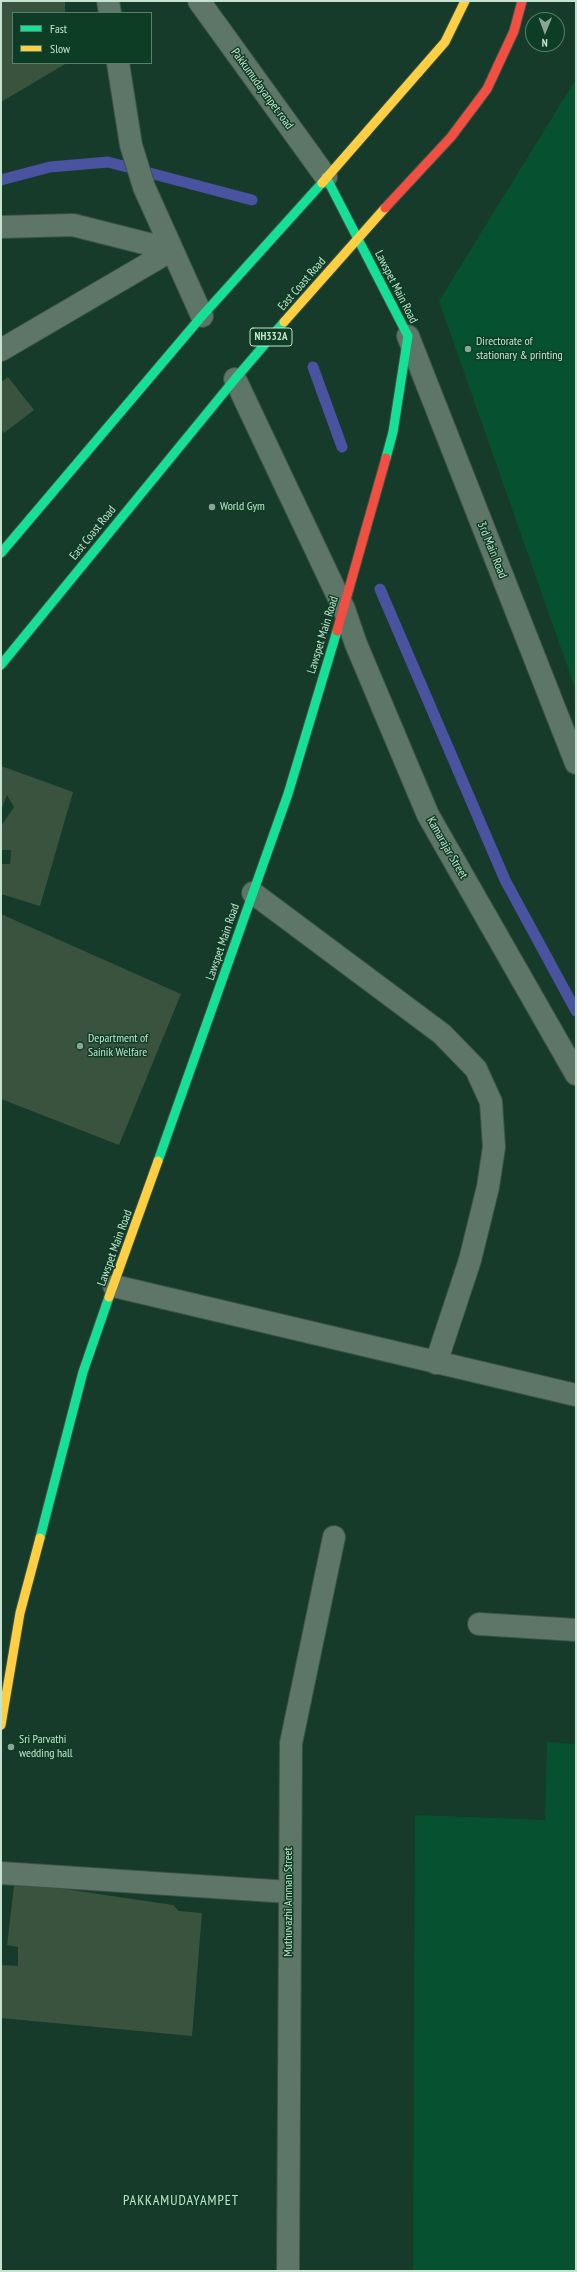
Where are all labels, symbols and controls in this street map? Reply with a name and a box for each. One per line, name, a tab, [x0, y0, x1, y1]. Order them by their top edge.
legend	[12, 12, 152, 64]
north arrow	[525, 12, 565, 52]
text: Fast	[50, 21, 67, 36]
text: N	[542, 36, 548, 50]
text: Slow	[50, 41, 70, 56]
street label: Pakkumudayanpet road	[228, 46, 296, 132]
street label: Lawspet Main Road	[371, 248, 421, 326]
street label: East Coast Road	[275, 255, 329, 313]
road number: NH332A	[250, 328, 292, 346]
place label: Directorate of stationary & printing	[476, 335, 563, 363]
marker: Directorate of stationary & printing	[463, 344, 473, 354]
place label: World Gym	[220, 500, 265, 514]
marker: World Gym	[207, 502, 217, 512]
street label: East Coast Road	[67, 503, 119, 563]
street label: 3rd Main Road	[474, 520, 510, 580]
street label: Lawspet Main Road	[304, 595, 342, 675]
street label: Kamarajar Street	[423, 814, 471, 882]
street label: Lawspet Main Road	[203, 902, 243, 982]
place label: Department of Sainik Welfare	[88, 1032, 148, 1060]
marker: Department of Sainik Welfare	[75, 1041, 85, 1051]
street label: Lawspet Main Road	[95, 1208, 135, 1288]
place label: Sri Parvathi wedding hall	[19, 1733, 73, 1761]
marker: Sri Parvathi wedding hall	[6, 1742, 16, 1752]
street label: Muthuvazhi Amman Street	[282, 1847, 296, 1957]
district label: PAKKAMUDAYAMPET	[123, 2193, 239, 2209]

